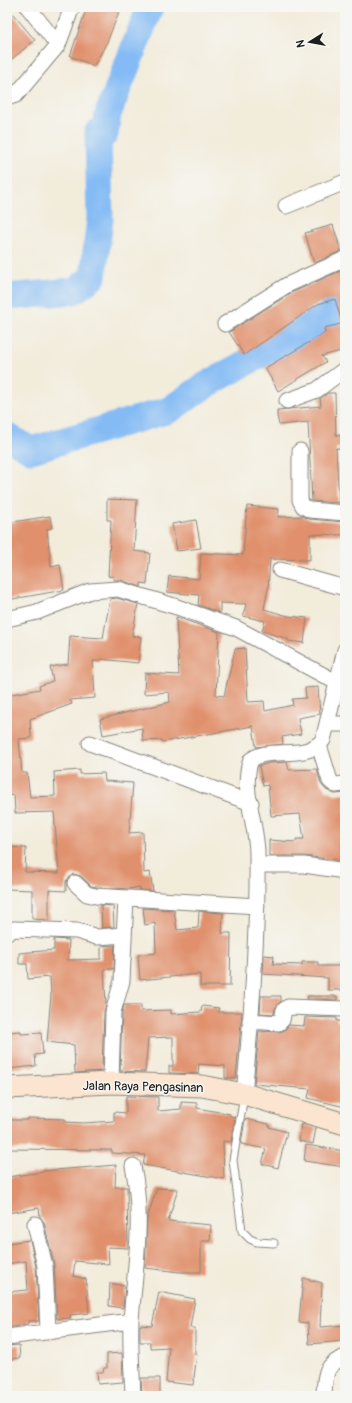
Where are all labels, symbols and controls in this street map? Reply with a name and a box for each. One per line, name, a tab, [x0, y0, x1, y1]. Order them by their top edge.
north arrow	[290, 22, 330, 62]
text: N	[293, 38, 308, 49]
street label: Jalan Raya Pengasinan	[82, 1078, 204, 1096]

